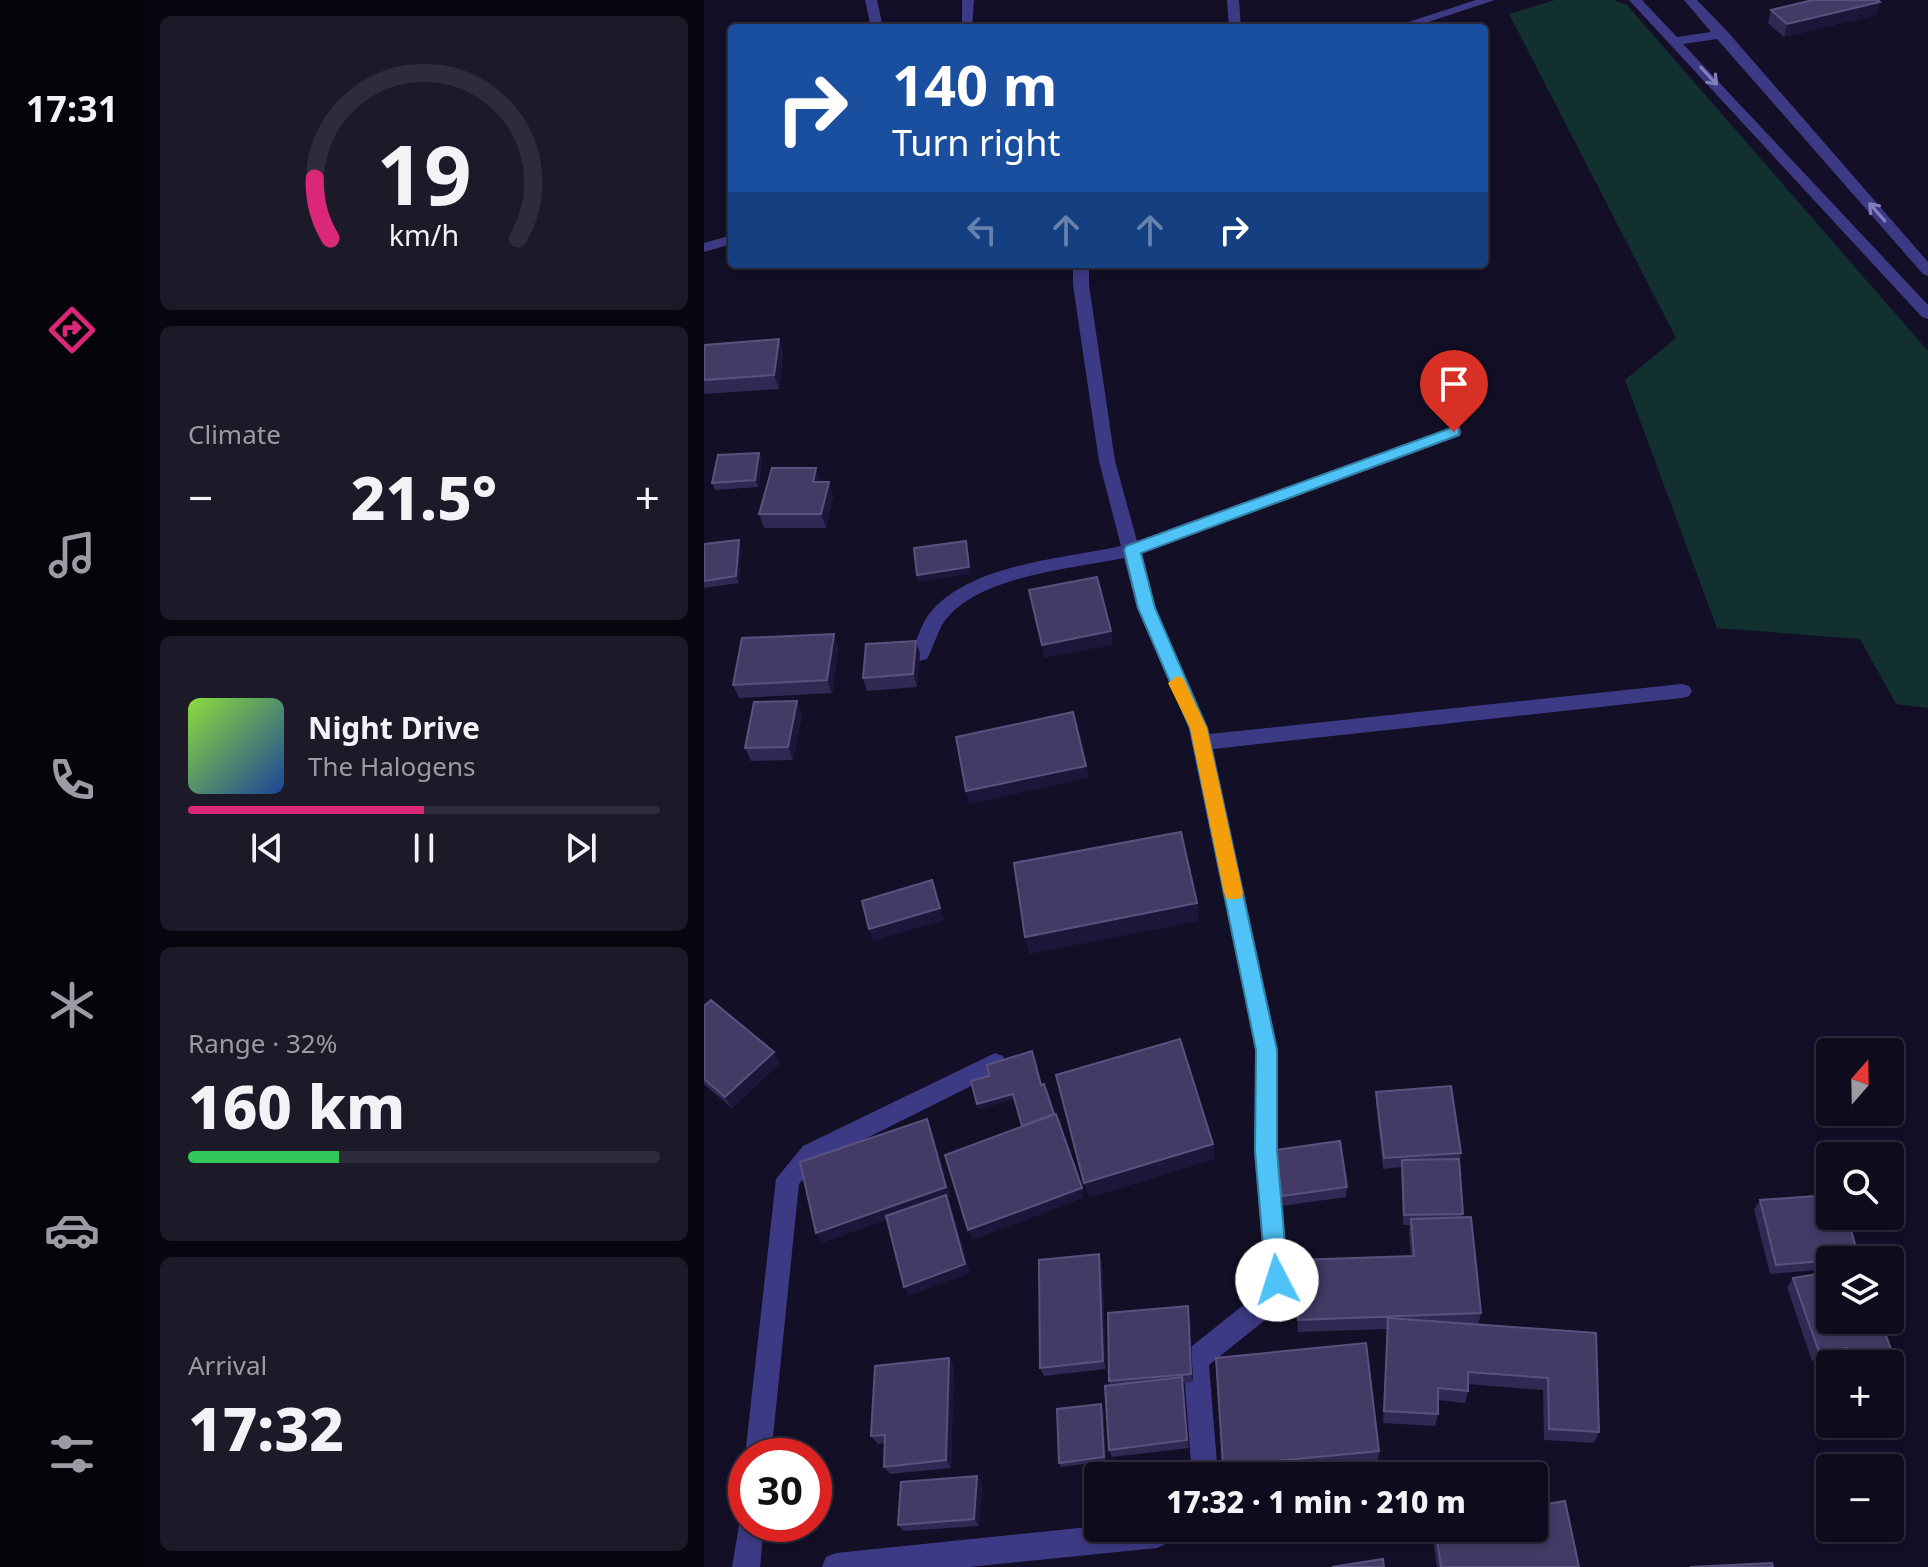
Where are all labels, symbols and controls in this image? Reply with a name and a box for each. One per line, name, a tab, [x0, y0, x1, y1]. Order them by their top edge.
text: 140 m	[892, 46, 1057, 122]
icon: right	[760, 56, 864, 160]
one-way arrow	[1700, 66, 1718, 86]
text: 17:31	[26, 84, 118, 133]
text: 19	[376, 116, 472, 229]
text: Turn right	[892, 118, 1060, 167]
one-way arrow	[1868, 203, 1886, 223]
icon: left	[960, 208, 1004, 252]
icon: ahead	[1044, 208, 1088, 252]
icon: ahead	[1128, 208, 1172, 252]
icon: right	[1212, 208, 1256, 252]
text: km/h	[389, 215, 459, 254]
icon: directions	[44, 302, 100, 358]
pin	[1420, 350, 1488, 432]
icon: arrive	[1432, 362, 1476, 406]
text: Climate	[188, 416, 281, 452]
text: 21.5°	[351, 456, 497, 538]
text: −	[188, 467, 213, 527]
text: +	[635, 467, 660, 527]
icon: music	[44, 527, 100, 583]
text: Night Drive	[308, 707, 480, 748]
text: The Halogens	[308, 748, 475, 784]
icon: phone	[44, 752, 100, 808]
icon: previous	[245, 826, 289, 870]
icon: pause	[402, 826, 446, 870]
icon: next	[559, 826, 603, 870]
icon: climate	[44, 977, 100, 1033]
text: Range · 32%	[188, 1025, 337, 1061]
north arrow	[1816, 1038, 1904, 1126]
map controls	[1816, 1038, 1904, 1542]
text: 160 km	[188, 1065, 405, 1147]
button: search	[1816, 1142, 1904, 1230]
icon: car	[44, 1202, 100, 1258]
position arrow	[1235, 1238, 1319, 1322]
button: layers	[1816, 1246, 1904, 1334]
text: Arrival	[188, 1347, 267, 1383]
button: +	[1816, 1350, 1904, 1438]
text: 17:32	[188, 1387, 344, 1469]
icon: filters	[44, 1426, 100, 1482]
speed limit sign: 30	[728, 1438, 832, 1542]
button: −	[1816, 1454, 1904, 1542]
text: 17:32 · 1 min · 210 m	[1166, 1481, 1466, 1522]

